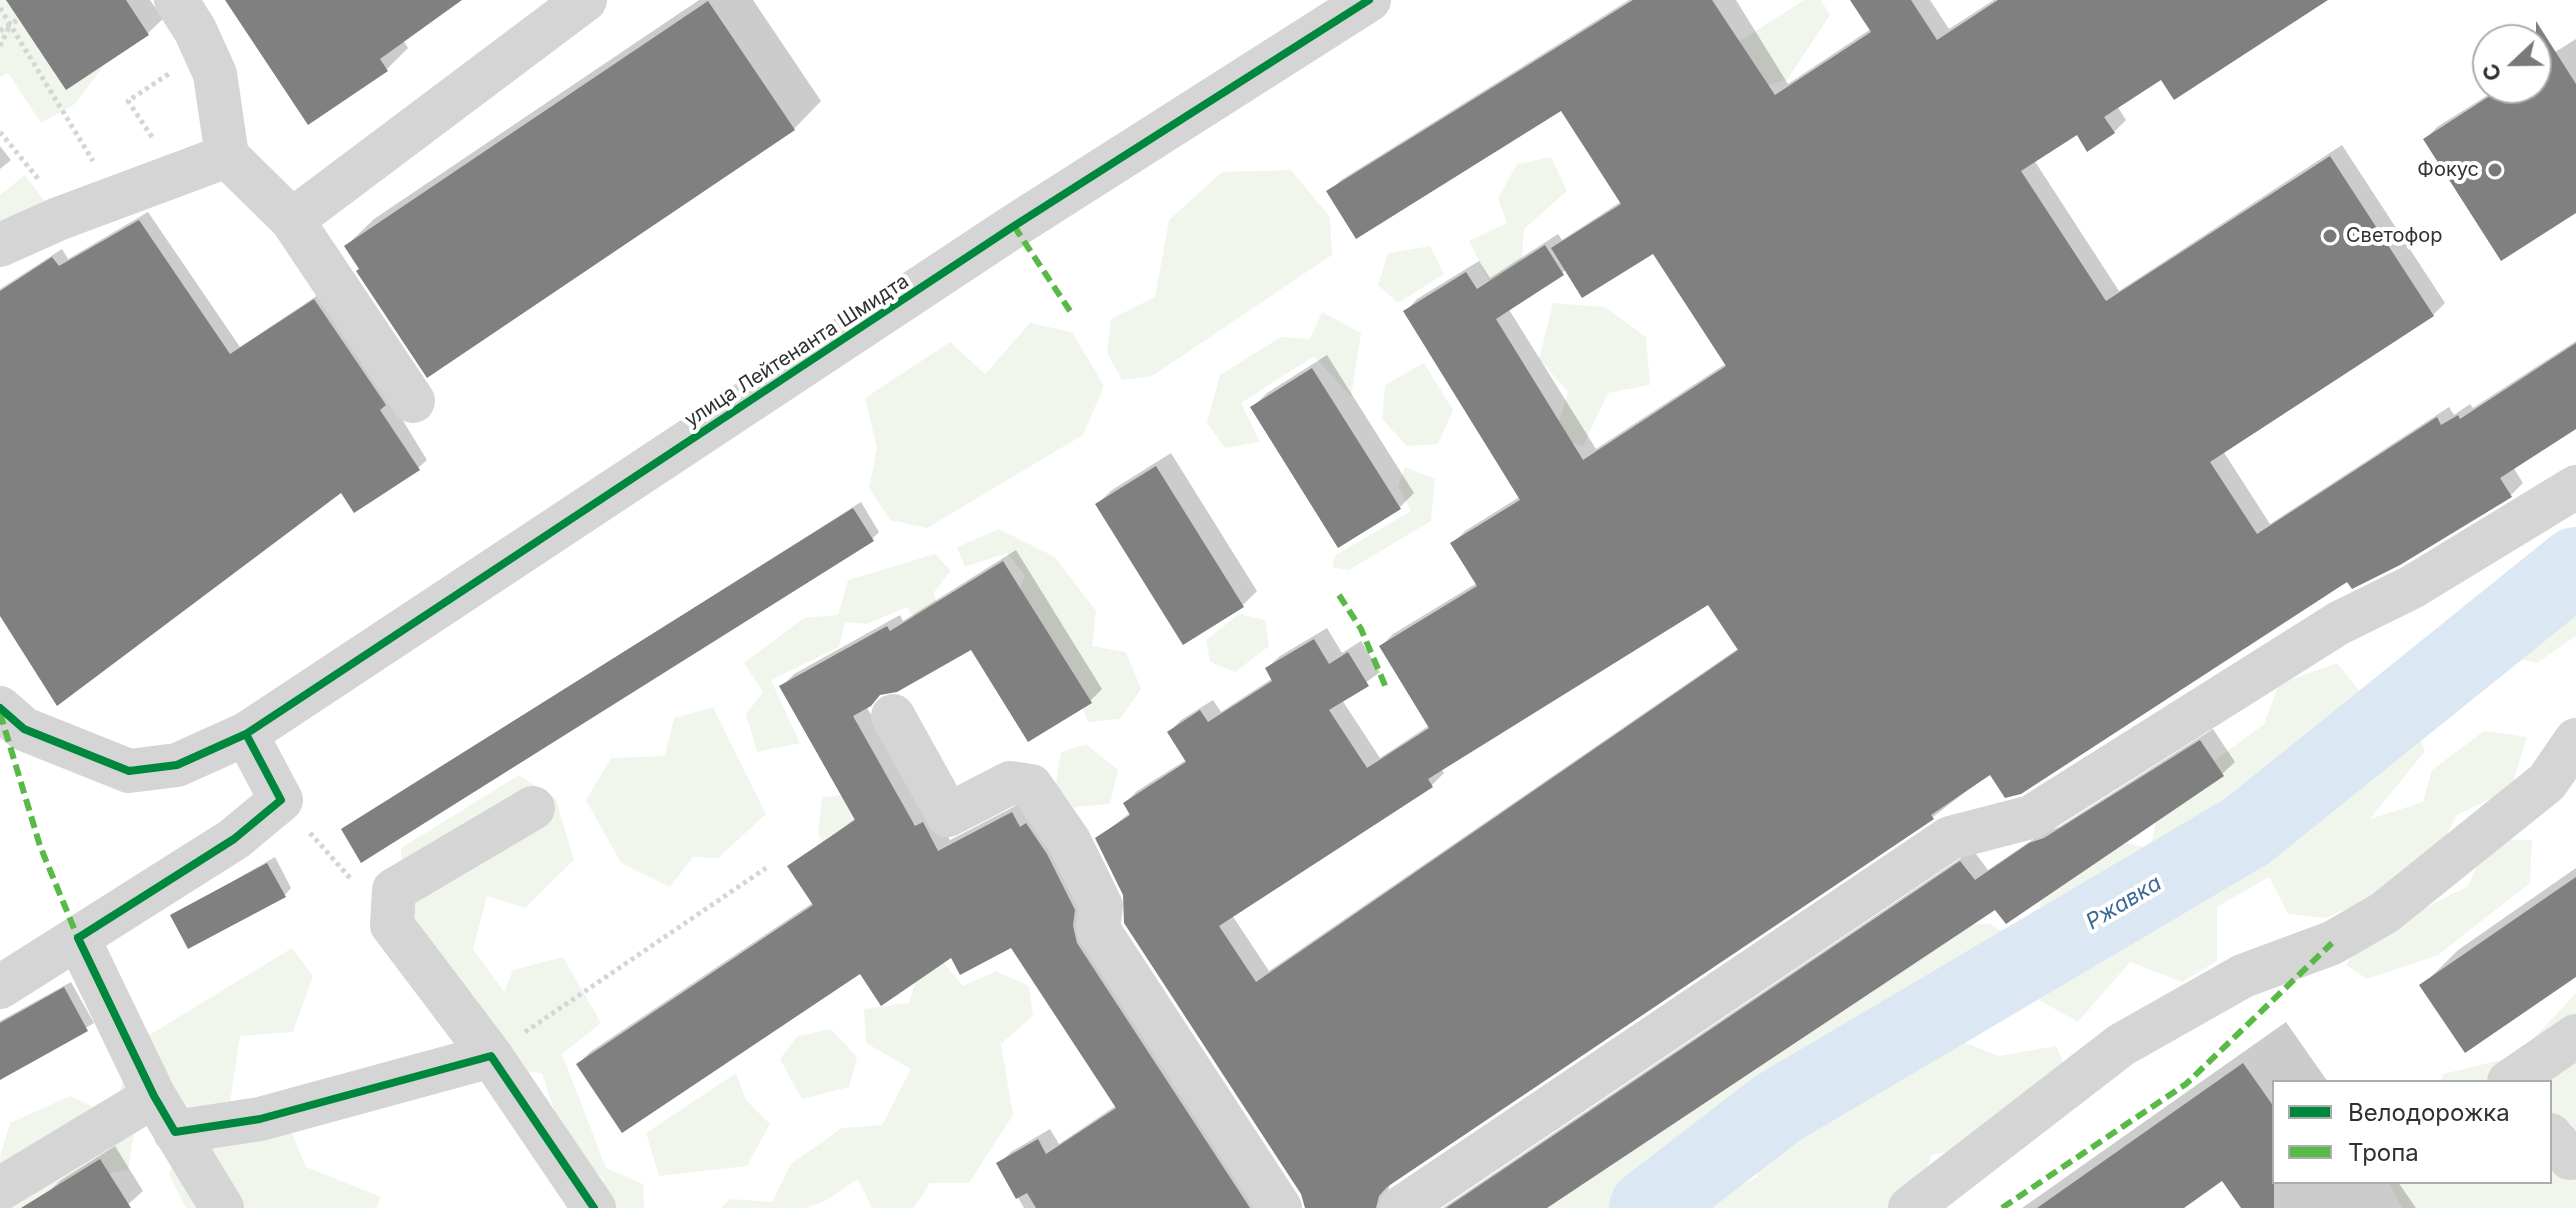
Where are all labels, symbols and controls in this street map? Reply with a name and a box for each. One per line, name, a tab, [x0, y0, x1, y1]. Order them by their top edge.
north arrow	[2472, 24, 2552, 104]
text: С	[2476, 60, 2507, 85]
place label: Фокус	[2417, 158, 2479, 182]
marker: Фокус	[2486, 161, 2504, 179]
place label: Светофор	[2346, 224, 2443, 248]
marker: Светофор	[2321, 227, 2339, 245]
street label: улица Лейтенанта Шмидта	[681, 270, 913, 432]
water label: Ржавка	[2082, 870, 2166, 936]
legend	[2272, 1080, 2552, 1184]
text: Велодорожка	[2348, 1098, 2510, 1127]
text: Тропа	[2348, 1138, 2419, 1167]

